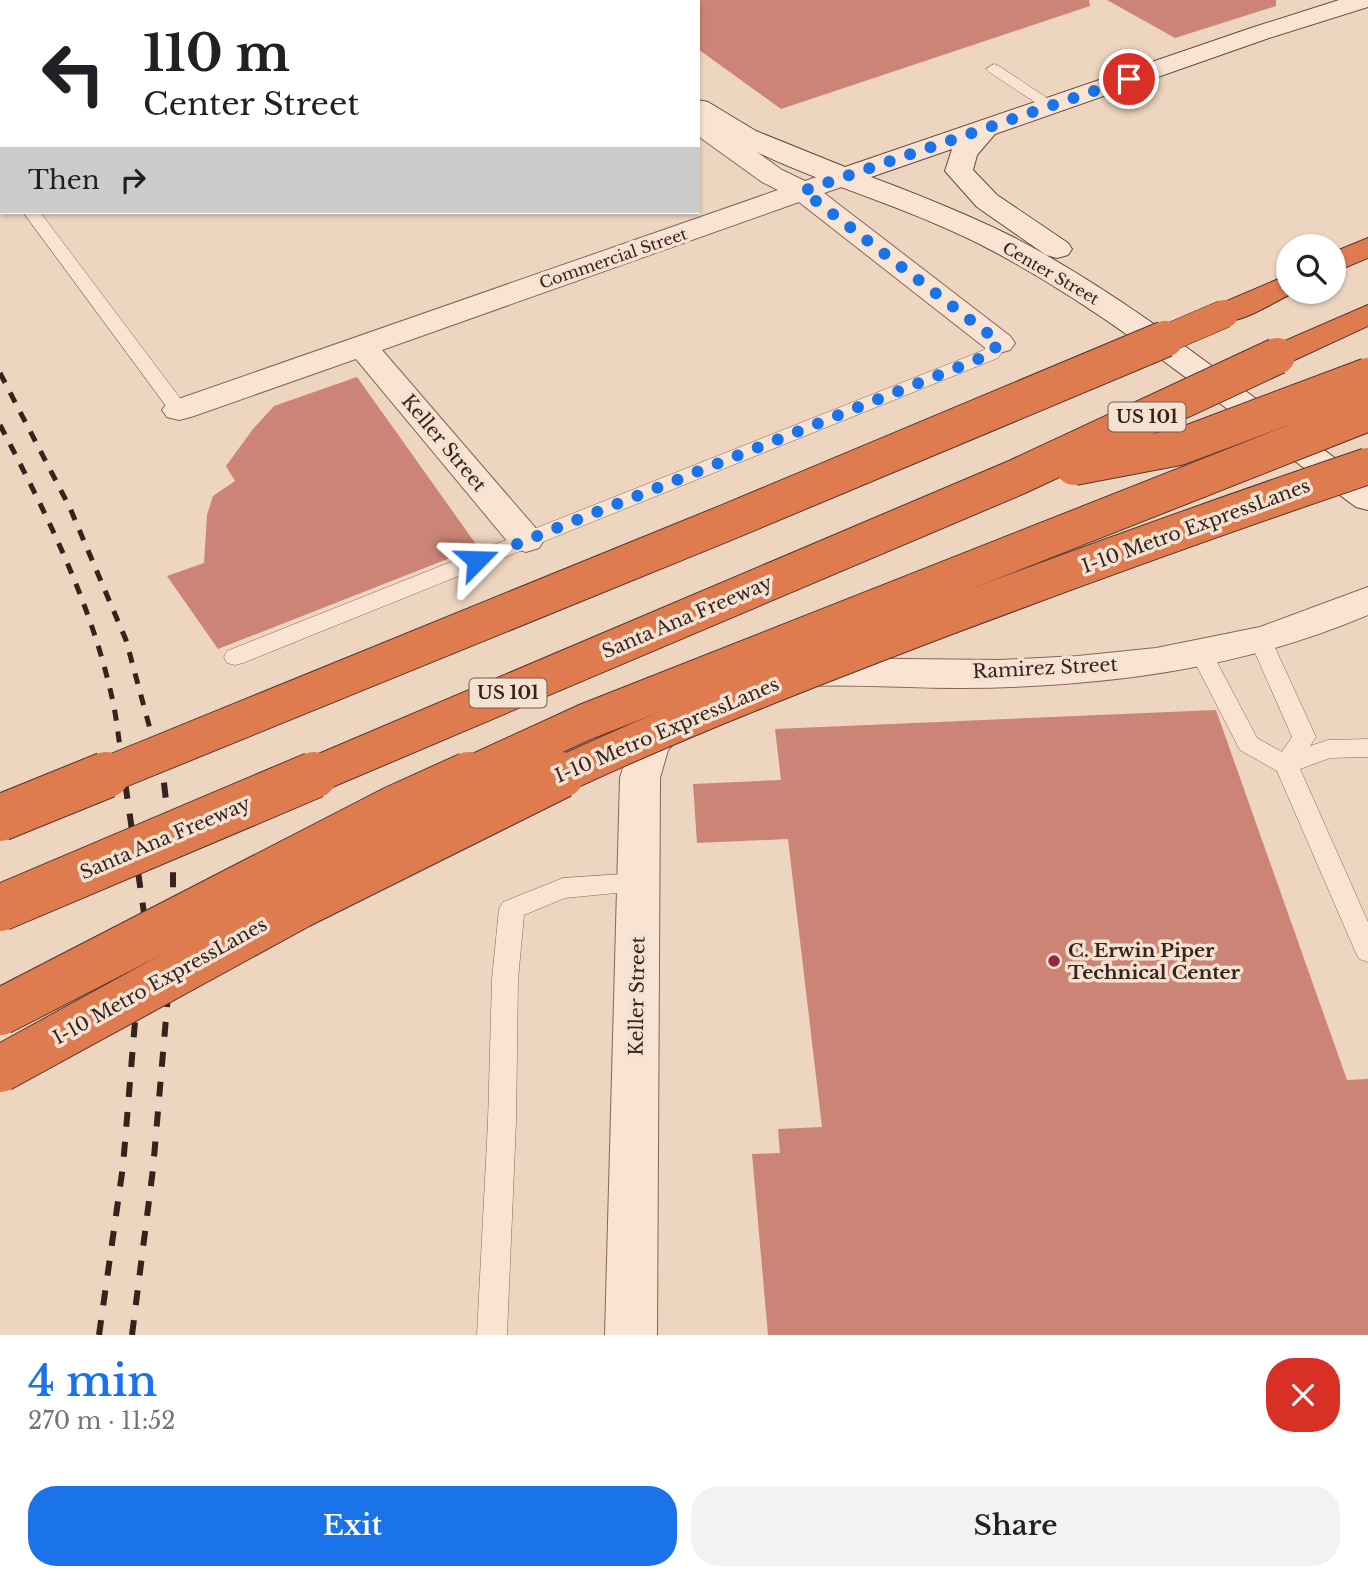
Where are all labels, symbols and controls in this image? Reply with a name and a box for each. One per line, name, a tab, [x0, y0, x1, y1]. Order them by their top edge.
text: 110 m	[143, 23, 290, 84]
icon: left	[28, 28, 119, 119]
pin	[1099, 49, 1159, 109]
icon: arrive	[1110, 60, 1148, 98]
text: Center Street	[143, 84, 359, 124]
icon: right	[114, 161, 152, 199]
text: Then	[28, 164, 100, 196]
street label: Commercial Street	[536, 223, 690, 293]
map controls	[1276, 234, 1346, 304]
button: search	[1276, 234, 1346, 304]
street label: Center Street	[999, 237, 1103, 309]
street label: Keller Street	[397, 390, 492, 497]
road number: US 101	[1108, 402, 1186, 432]
street label: I-10 Metro ExpressLanes	[1079, 474, 1313, 578]
position arrow	[440, 523, 514, 597]
street label: Santa Ana Freeway	[598, 571, 776, 663]
street label: Ramirez Street	[972, 653, 1119, 683]
street label: I-10 Metro ExpressLanes	[552, 672, 782, 788]
road number: US 101	[470, 678, 546, 708]
street label: Santa Ana Freeway	[76, 792, 254, 884]
street label: I-10 Metro ExpressLanes	[49, 913, 271, 1049]
street label: Keller Street	[624, 935, 650, 1056]
place label: C. Erwin Piper Technical Center	[1068, 939, 1241, 984]
marker: C. Erwin Piper Technical Center	[1046, 953, 1062, 969]
text: 4 min	[28, 1355, 157, 1407]
button: close	[1266, 1358, 1340, 1432]
text: 270 m · 11:52	[28, 1407, 175, 1435]
button: Exit	[28, 1486, 677, 1566]
button: Share	[691, 1486, 1340, 1566]

